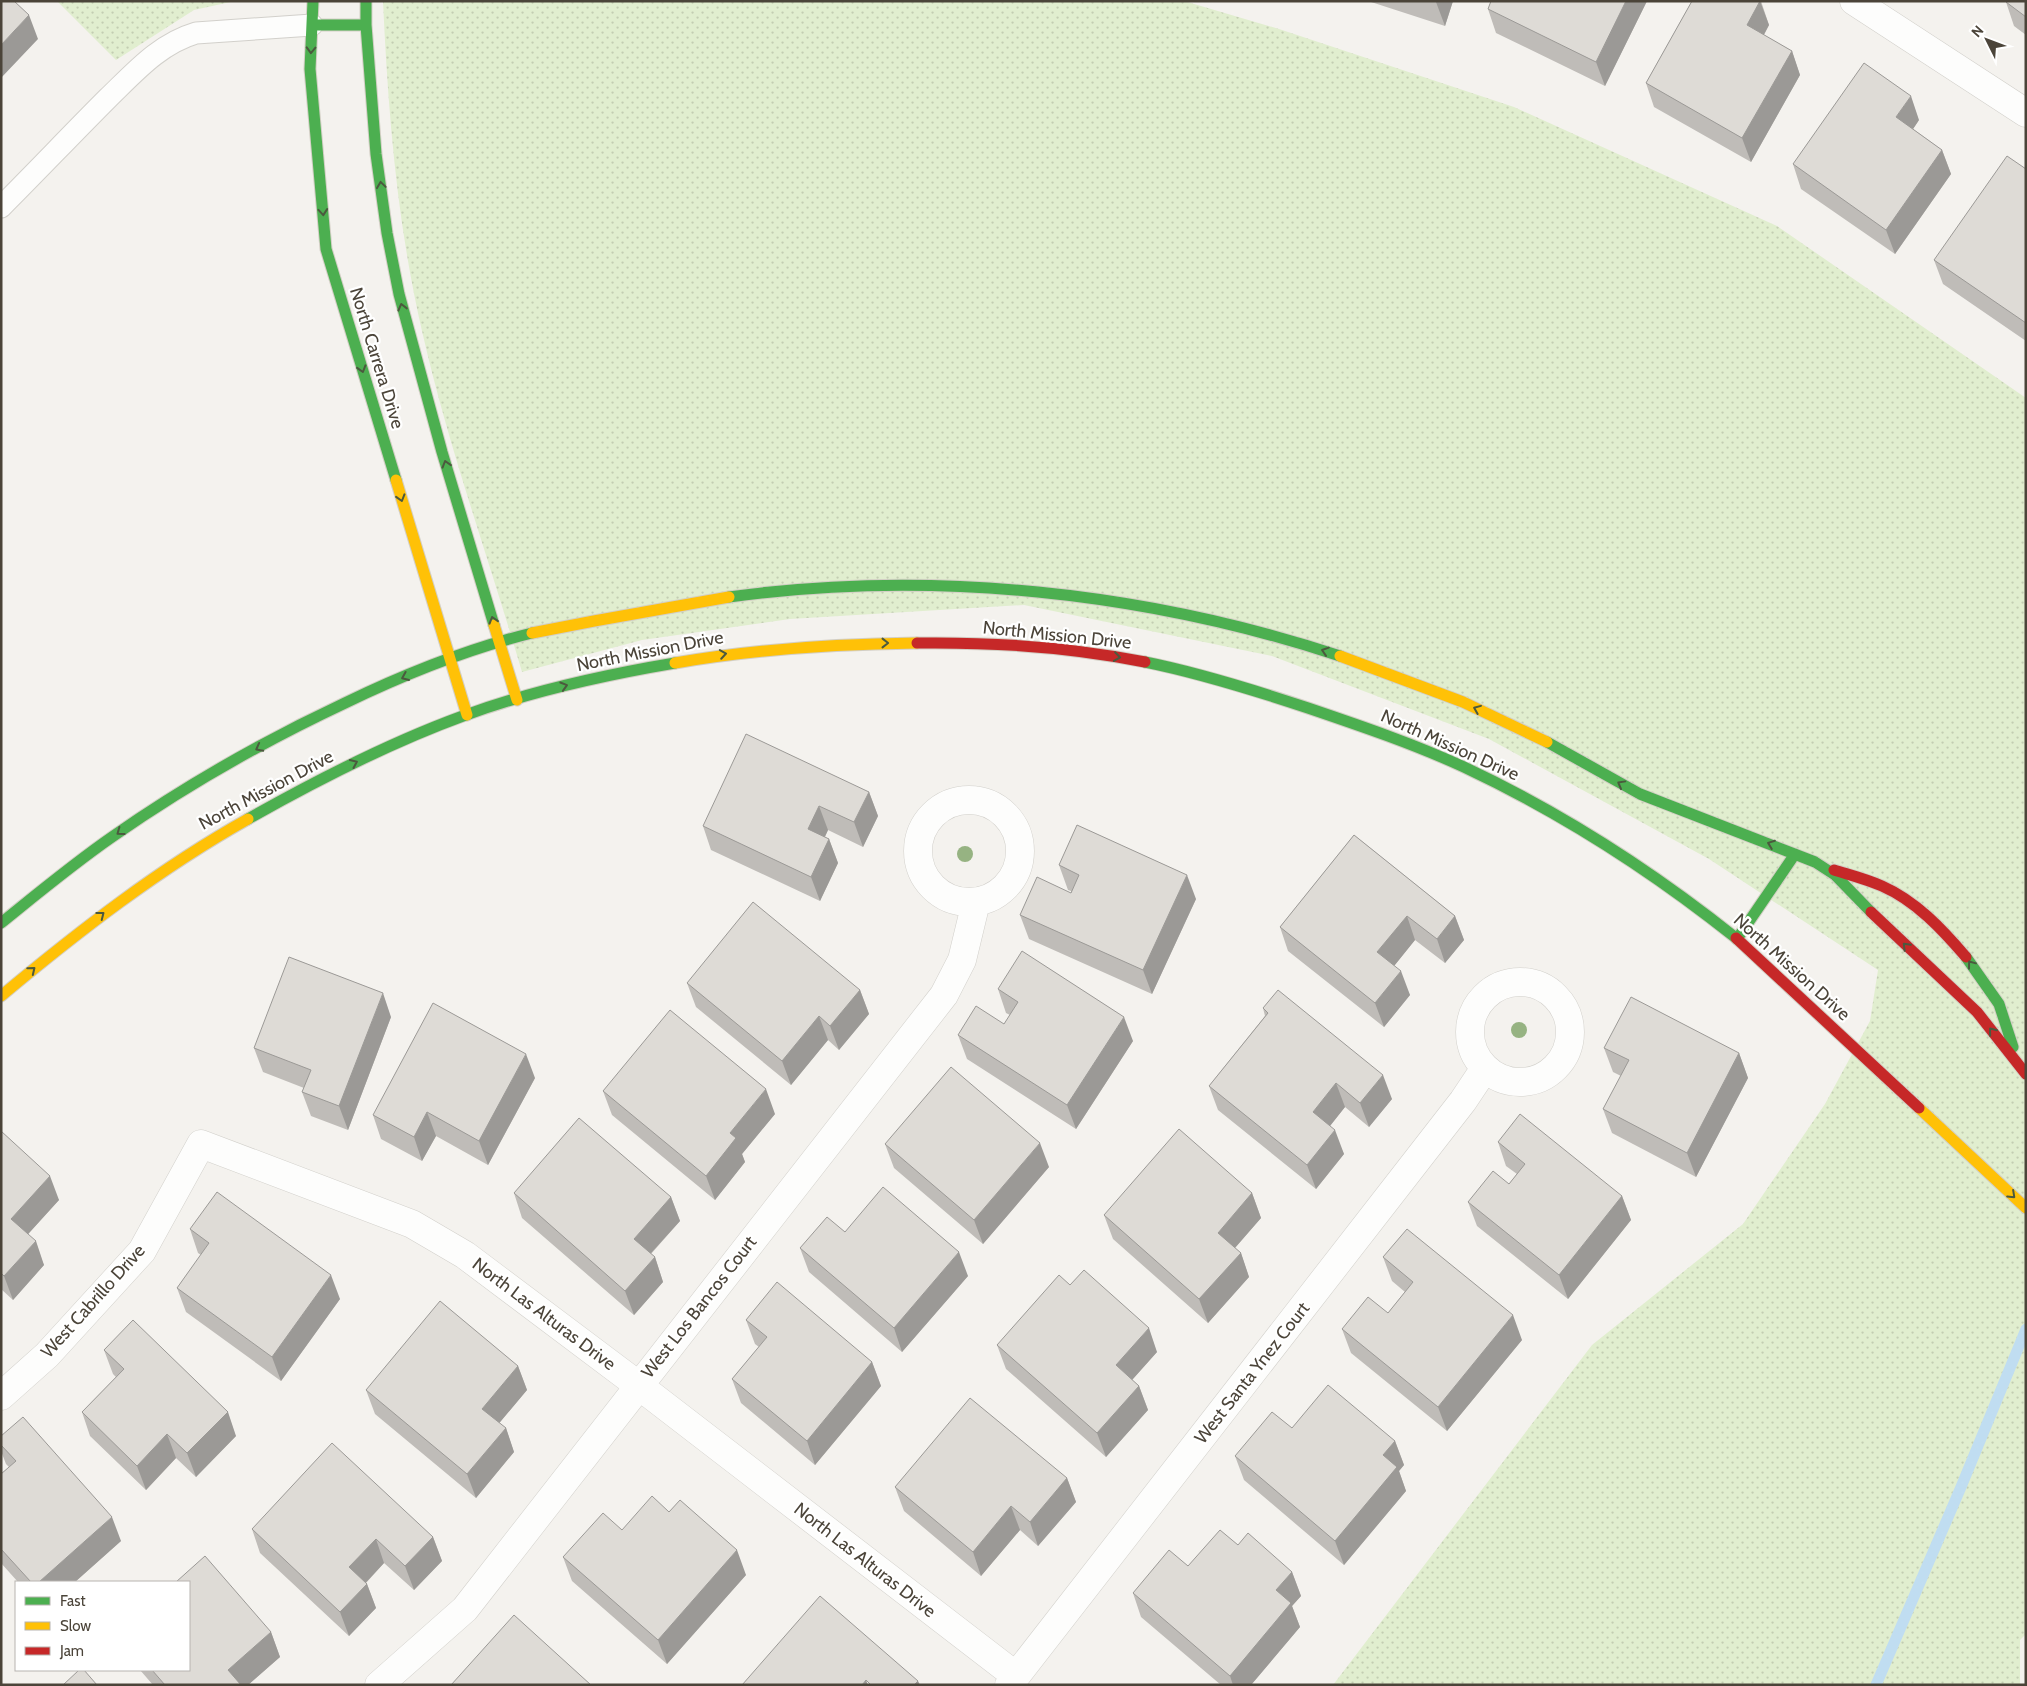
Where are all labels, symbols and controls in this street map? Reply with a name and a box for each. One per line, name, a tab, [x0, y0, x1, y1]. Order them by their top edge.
north arrow	[1962, 15, 2012, 65]
text: N	[1967, 22, 1987, 41]
one-way arrow	[306, 46, 316, 54]
one-way arrow	[376, 180, 386, 189]
one-way arrow	[317, 208, 328, 216]
street label: North Carrera Drive	[345, 285, 409, 431]
one-way arrow	[398, 304, 408, 312]
one-way arrow	[357, 364, 367, 373]
one-way arrow	[441, 460, 451, 469]
one-way arrow	[396, 493, 406, 502]
one-way arrow	[488, 616, 498, 624]
street label: North Mission Drive	[982, 616, 1132, 654]
street label: North Mission Drive	[575, 626, 725, 676]
one-way arrow	[882, 638, 889, 648]
one-way arrow	[1321, 647, 1330, 657]
one-way arrow	[720, 649, 728, 660]
one-way arrow	[1113, 652, 1121, 662]
one-way arrow	[401, 671, 410, 681]
one-way arrow	[559, 681, 568, 691]
one-way arrow	[1473, 704, 1482, 715]
street label: North Mission Drive	[1377, 705, 1523, 785]
one-way arrow	[255, 742, 264, 752]
street label: North Mission Drive	[195, 745, 337, 835]
one-way arrow	[349, 759, 358, 770]
one-way arrow	[1617, 780, 1626, 790]
one-way arrow	[116, 826, 126, 835]
one-way arrow	[1768, 840, 1776, 850]
street label: North Mission Drive	[1729, 909, 1855, 1025]
one-way arrow	[95, 913, 104, 921]
one-way arrow	[1903, 943, 1912, 952]
one-way arrow	[1968, 960, 1977, 970]
one-way arrow	[26, 967, 35, 976]
one-way arrow	[1989, 1028, 1997, 1037]
one-way arrow	[2006, 1189, 2015, 1198]
street label: West Los Bancos Court	[637, 1232, 761, 1382]
street label: West Cabrillo Drive	[36, 1240, 150, 1362]
street label: North Las Alturas Drive	[468, 1253, 620, 1375]
street label: West Santa Ynez Court	[1190, 1298, 1314, 1448]
street label: North Las Alturas Drive	[790, 1498, 940, 1622]
legend	[15, 1581, 190, 1671]
text: Fast	[60, 1592, 85, 1610]
text: Slow	[60, 1617, 91, 1635]
text: Jam	[59, 1642, 84, 1660]

